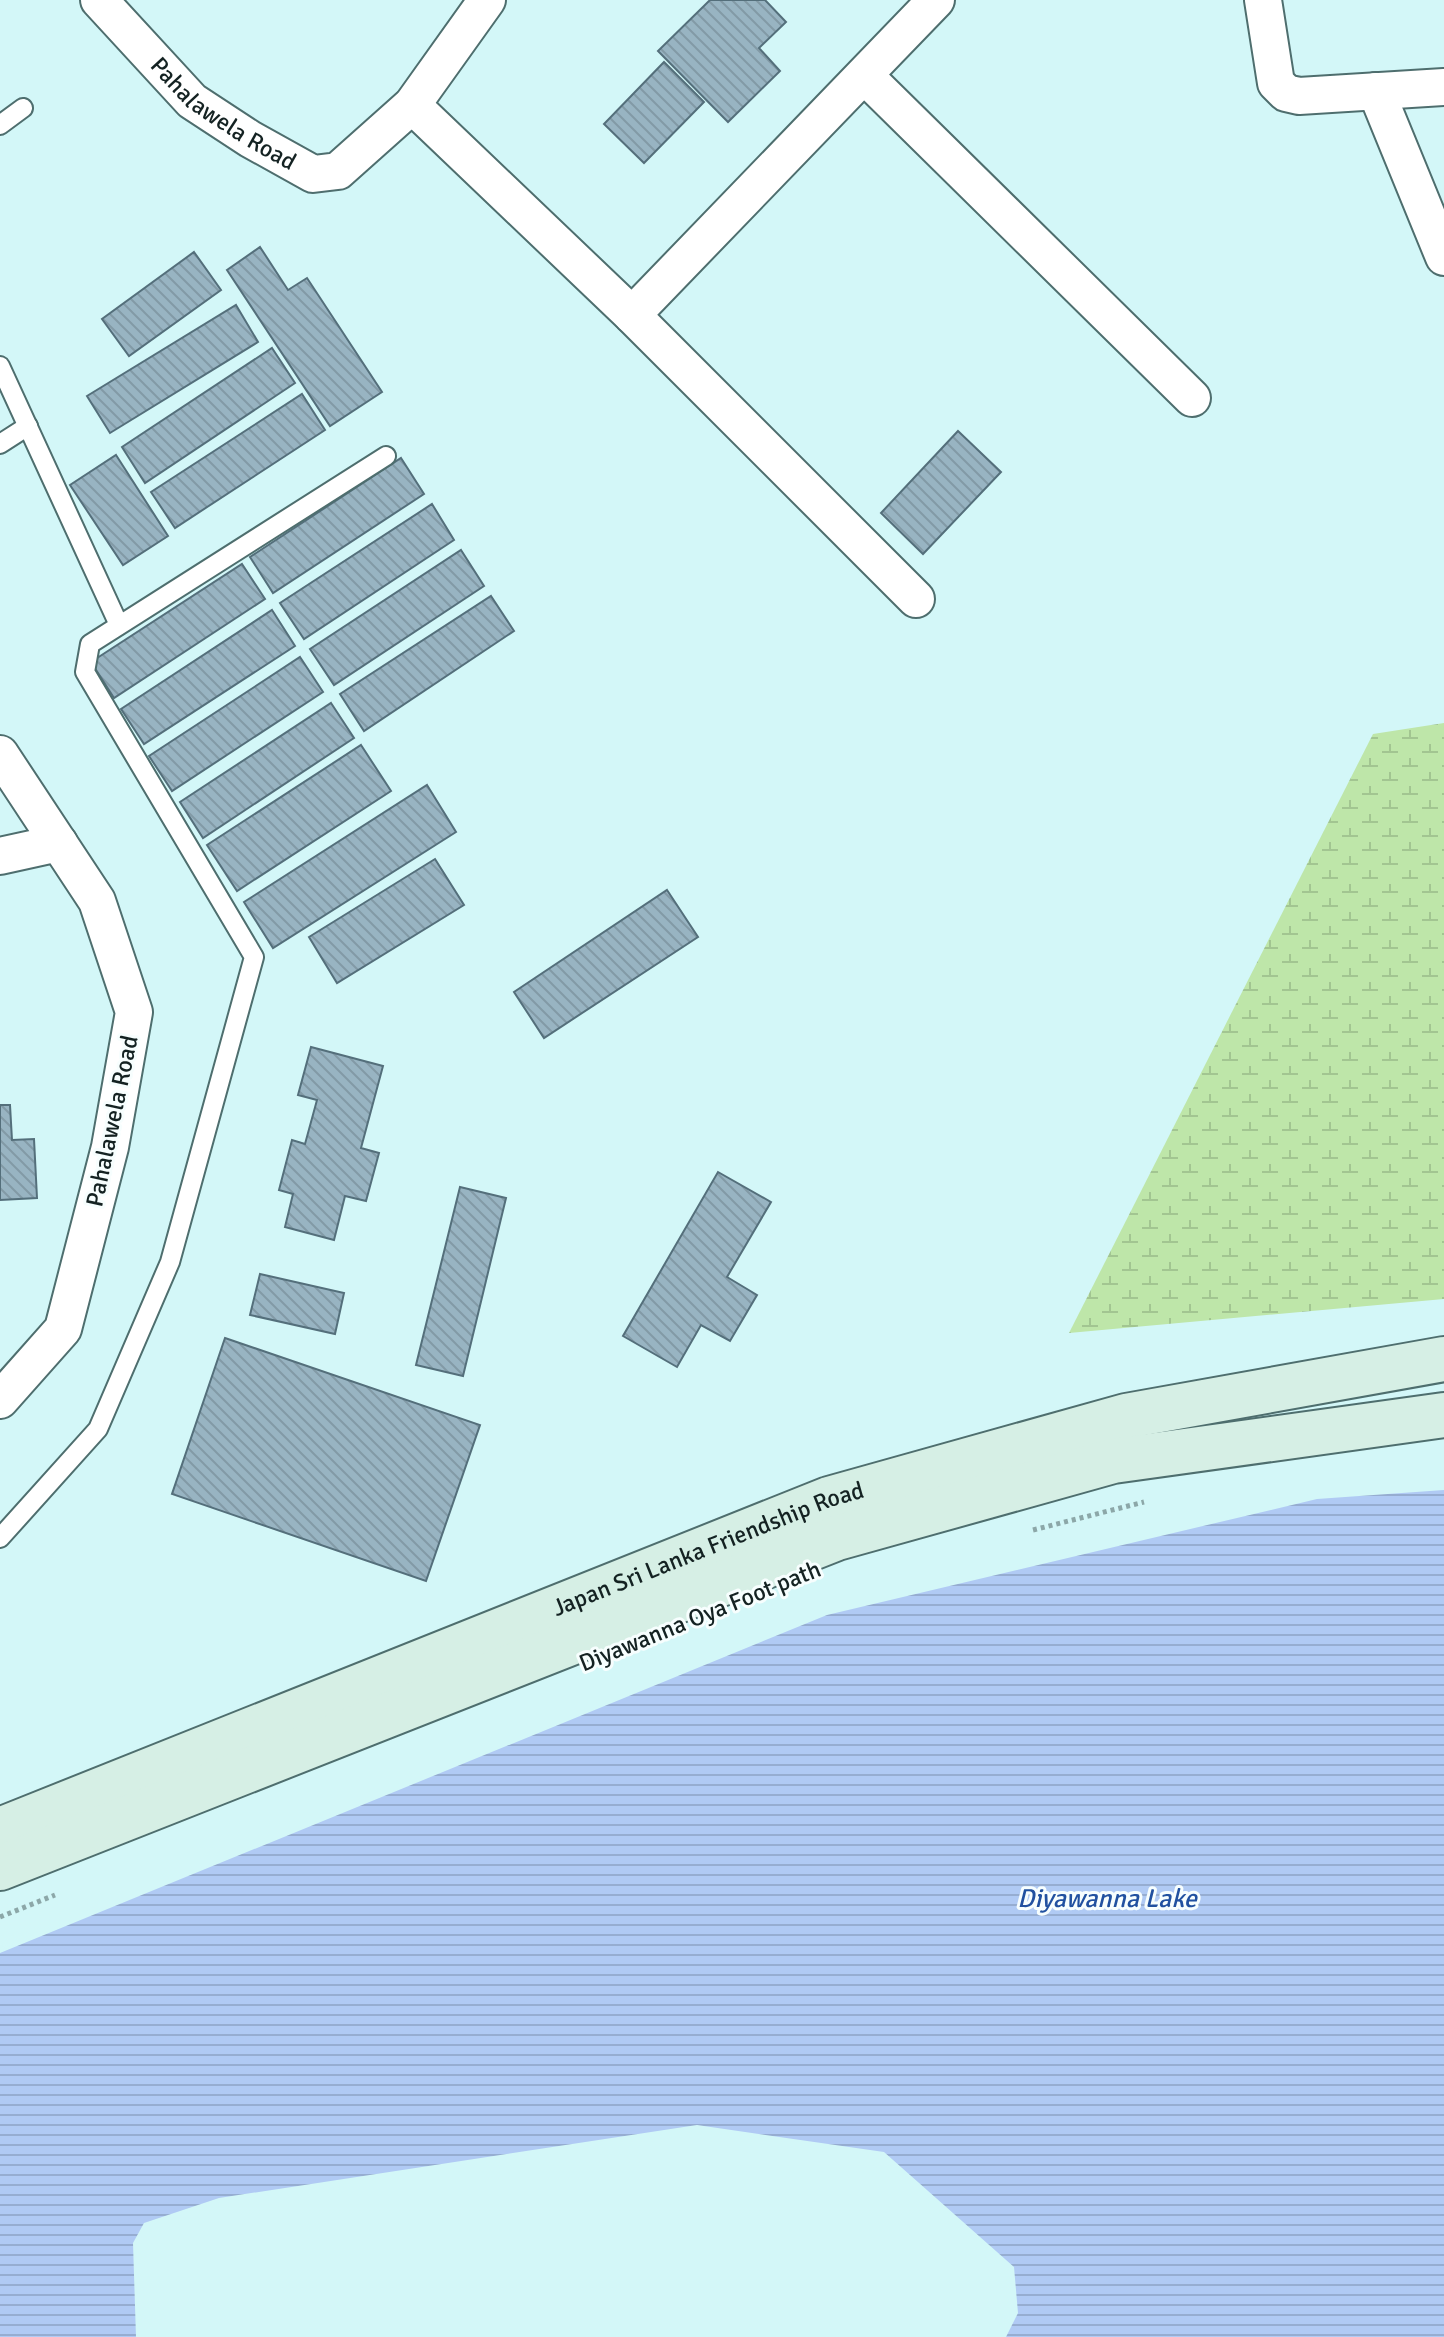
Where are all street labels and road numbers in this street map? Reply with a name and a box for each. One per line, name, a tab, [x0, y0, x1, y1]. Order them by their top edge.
street label: Pahalawela Road	[144, 51, 302, 177]
street label: Pahalawela Road	[79, 1033, 145, 1209]
street label: Japan Sri Lanka Friendship Road	[548, 1475, 867, 1623]
street label: Diyawanna Oya Foot path	[575, 1554, 825, 1678]

